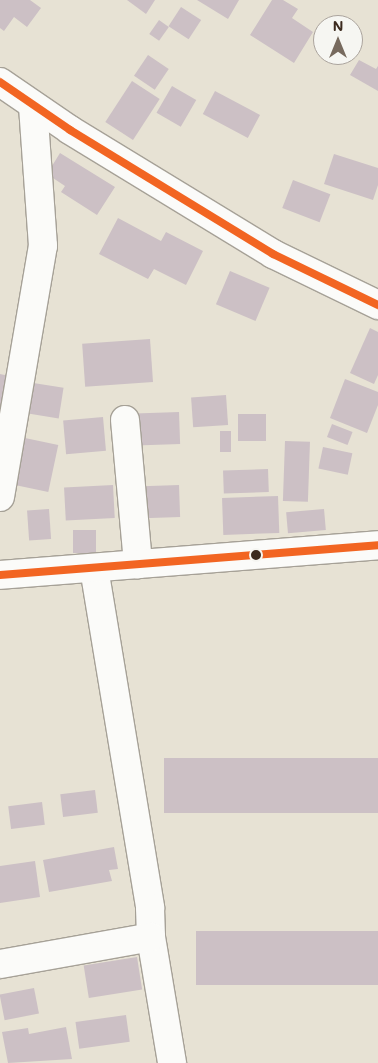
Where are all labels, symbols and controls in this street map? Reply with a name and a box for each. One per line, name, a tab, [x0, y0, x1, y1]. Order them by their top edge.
north arrow	[313, 15, 363, 65]
text: N	[333, 16, 343, 35]
unlabelled marker	[251, 550, 261, 560]

